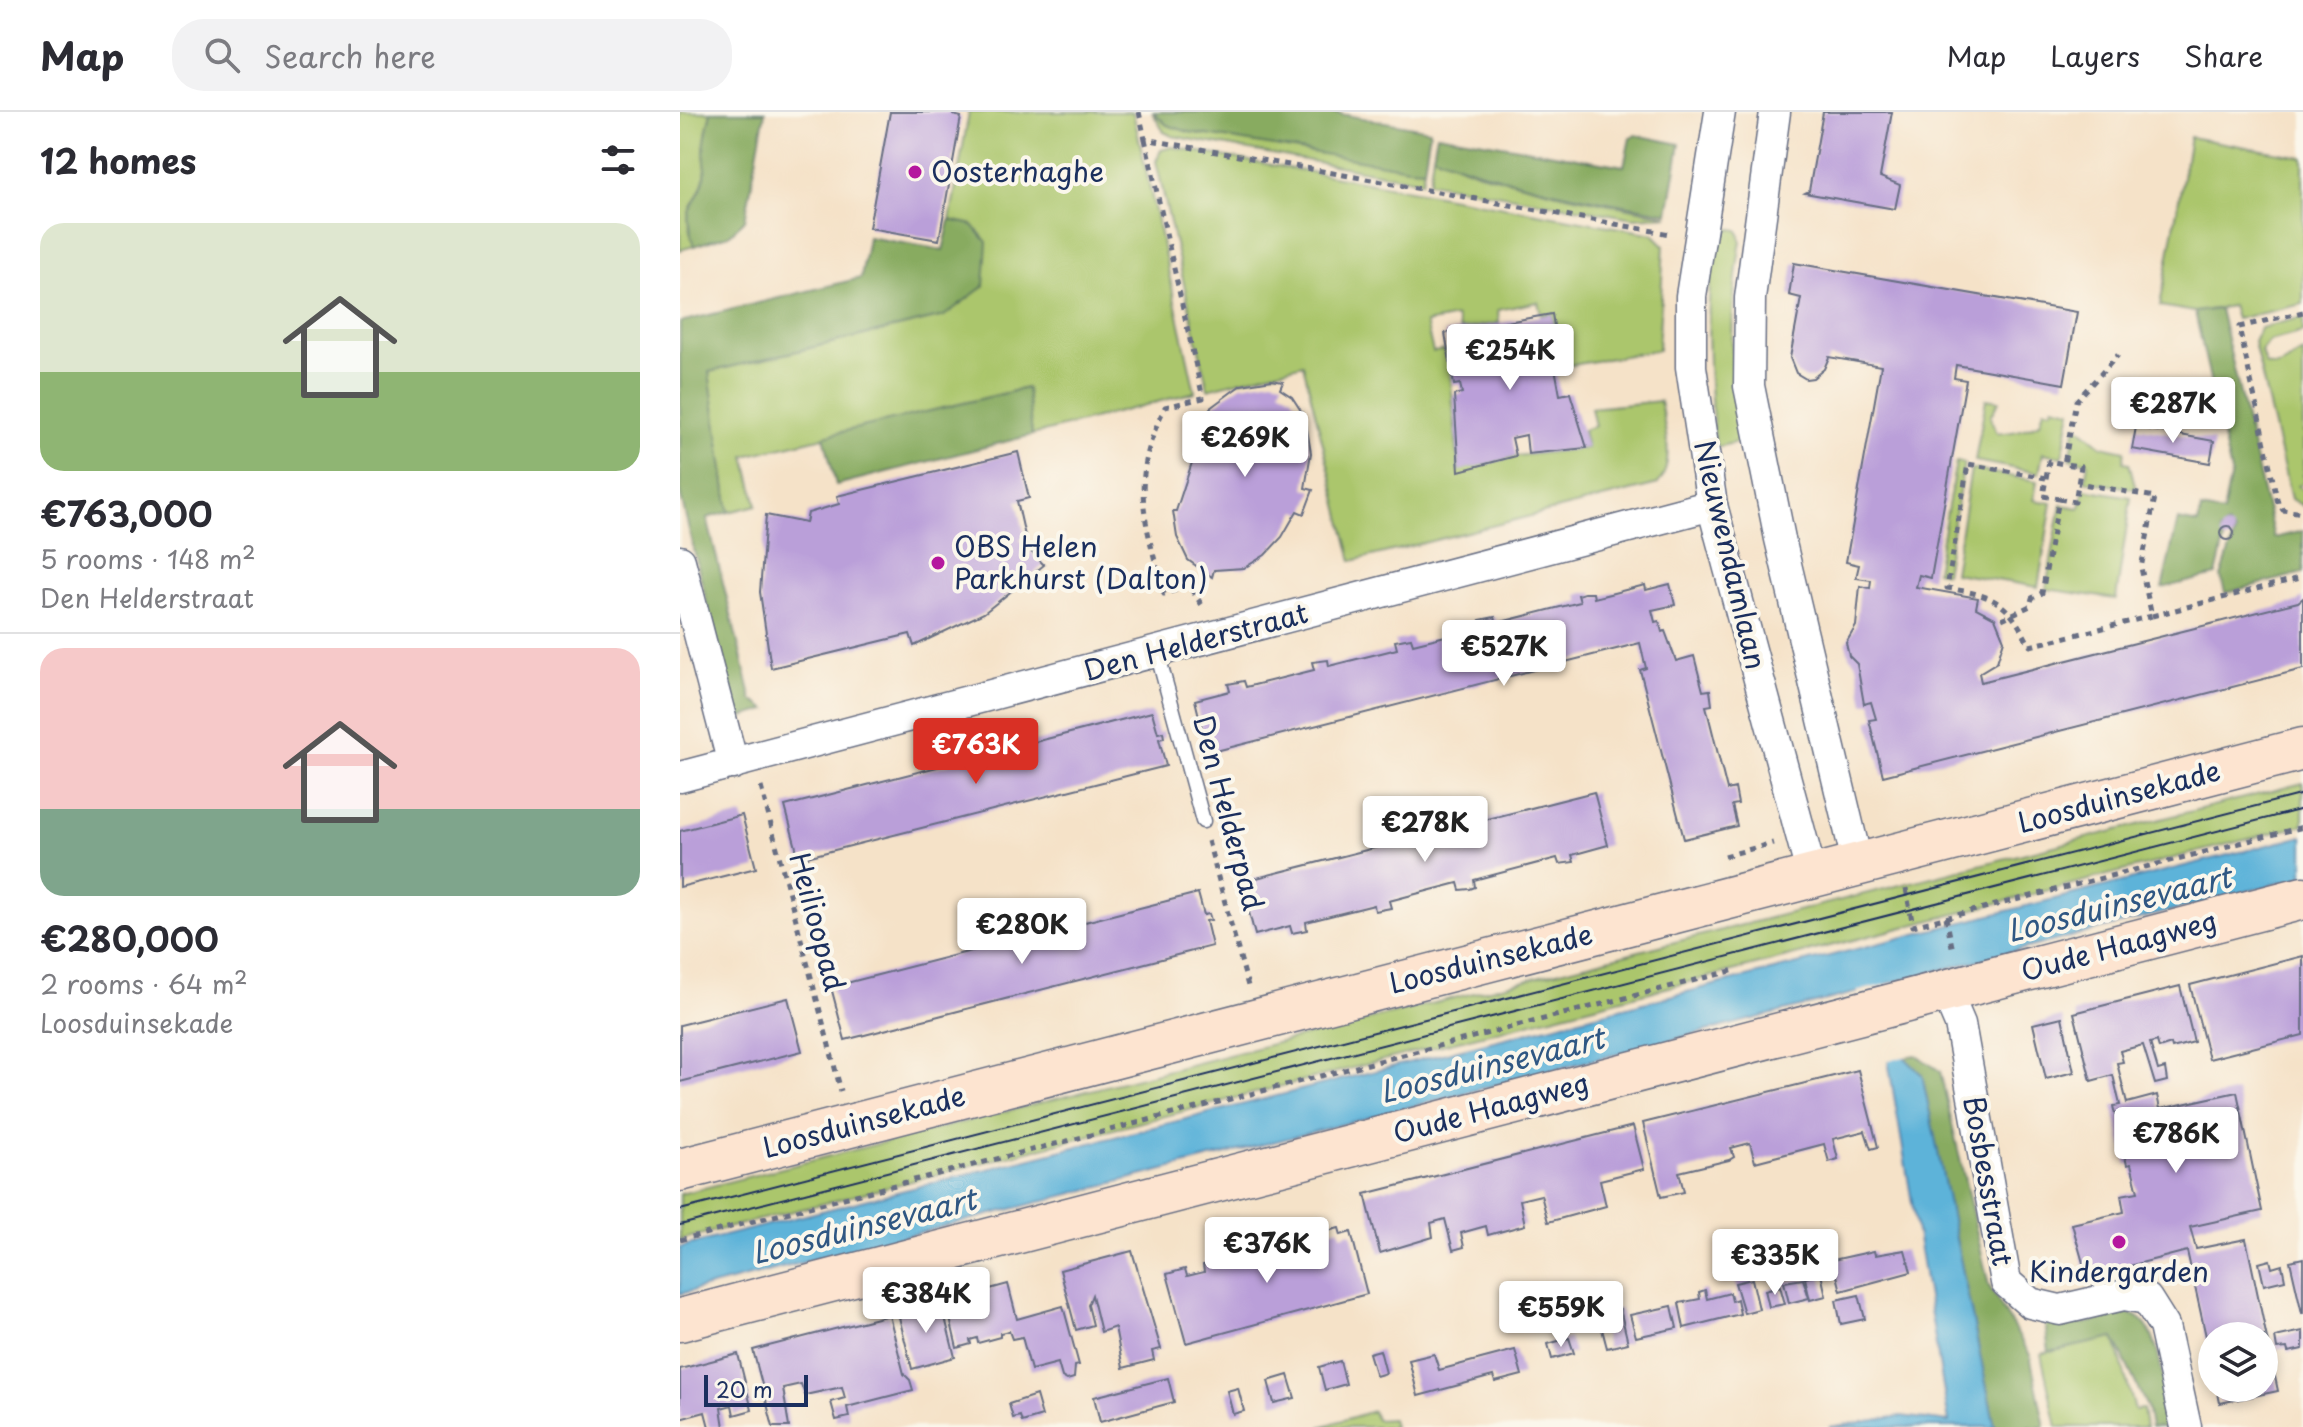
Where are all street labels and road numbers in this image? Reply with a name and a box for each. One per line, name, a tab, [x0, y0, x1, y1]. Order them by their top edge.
street label: Nieuwendamlaan	[1684, 436, 1779, 674]
street label: Den Helderstraat	[1079, 590, 1312, 691]
street label: Den Helderpad	[1183, 710, 1276, 915]
street label: Loosduinsekade	[2012, 748, 2225, 843]
street label: Heilioopad	[779, 847, 858, 996]
street label: Oude Haagweg	[2016, 898, 2222, 991]
street label: Loosduinsekade	[1384, 911, 1597, 1004]
street label: Oude Haagweg	[1388, 1060, 1594, 1153]
street label: Loosduinsekade	[757, 1073, 970, 1168]
street label: Bosbesstraat	[1953, 1092, 2026, 1269]

